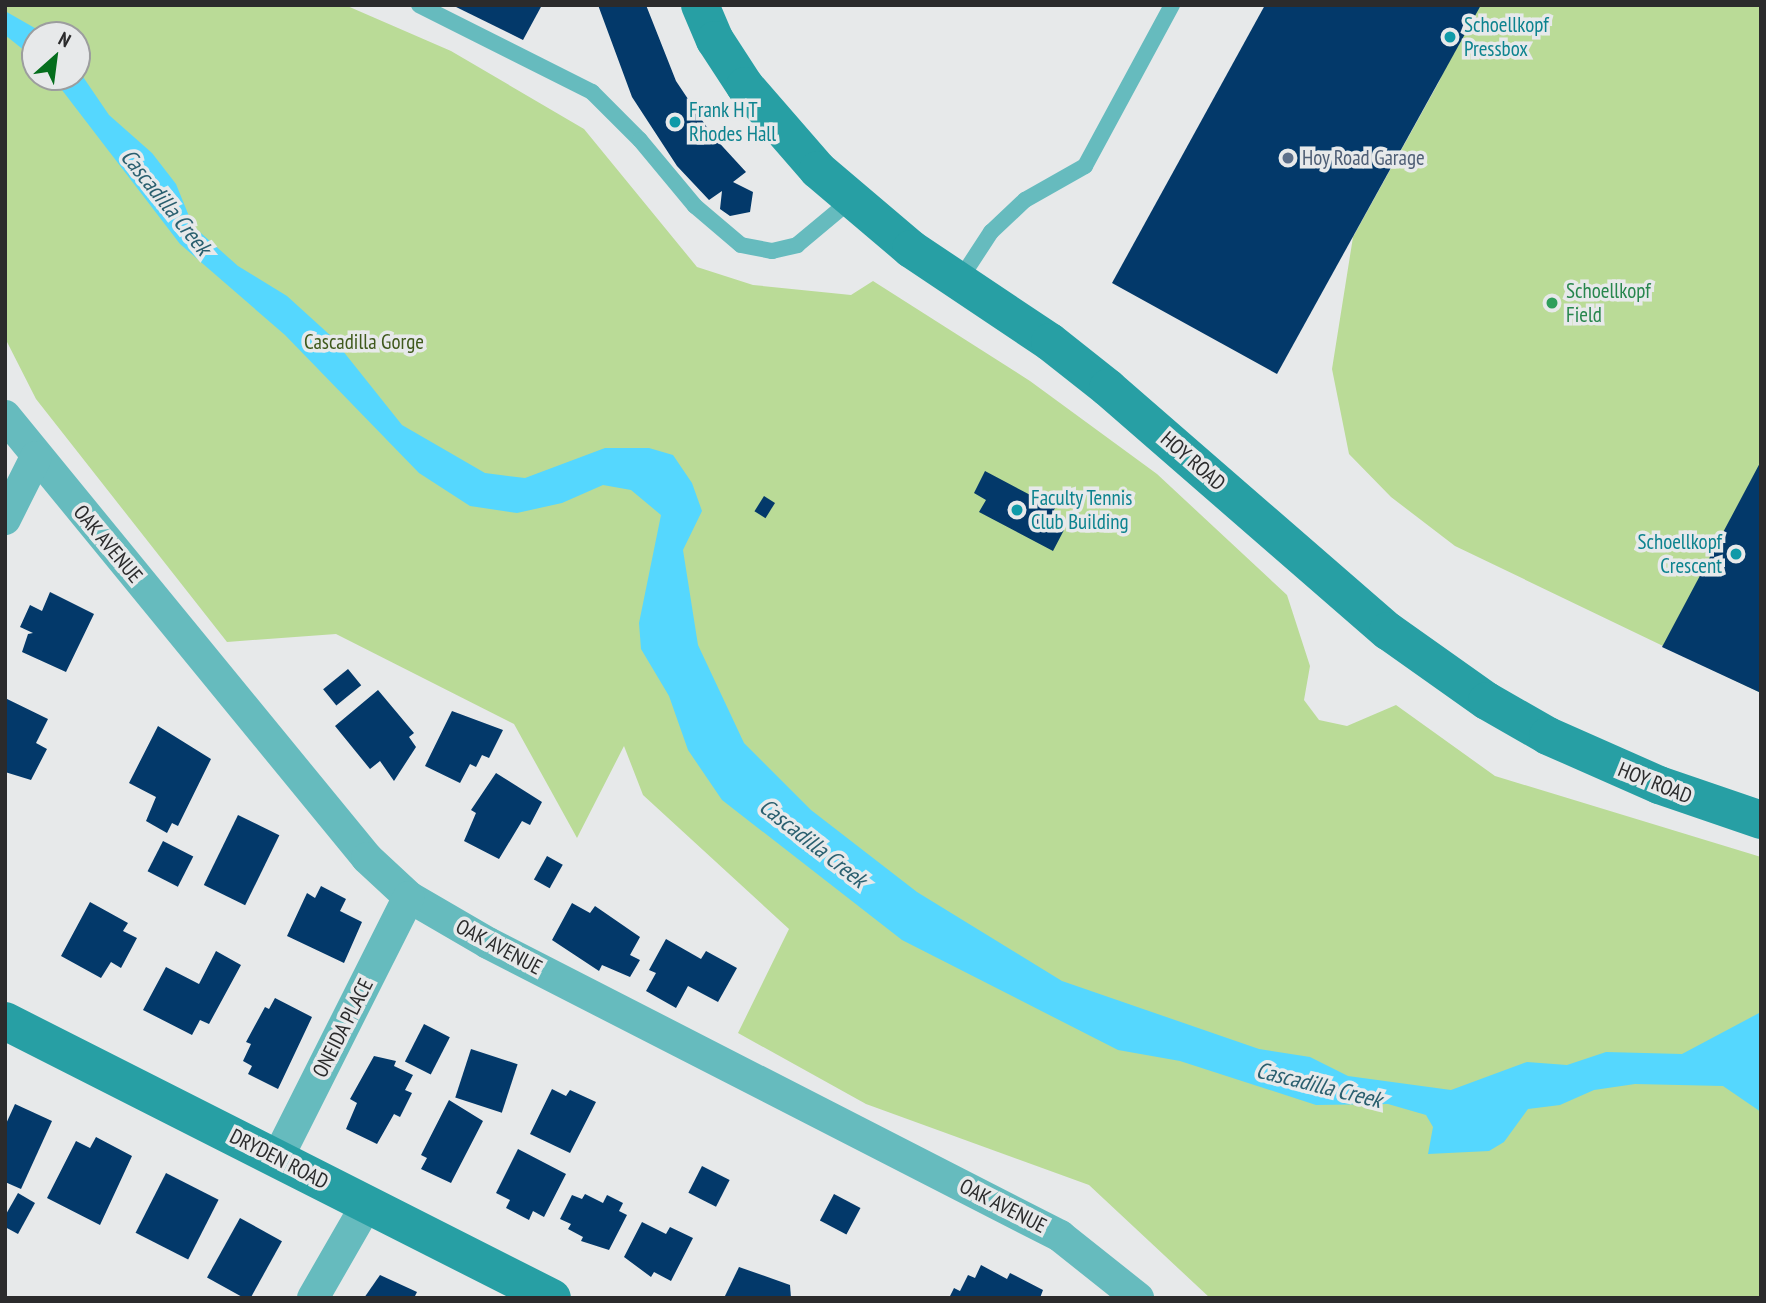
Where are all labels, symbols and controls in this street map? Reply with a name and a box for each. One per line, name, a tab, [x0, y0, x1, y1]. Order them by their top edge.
place label: Schoellkopf Pressbox	[1464, 12, 1549, 62]
north arrow	[21, 21, 91, 91]
text: N	[55, 26, 75, 52]
marker: Schoellkopf Pressbox	[1442, 29, 1458, 45]
place label: Frank H T Rhodes Hall	[689, 97, 776, 147]
marker: Frank H T Rhodes Hall	[667, 114, 683, 130]
water label: Cascadilla Creek	[115, 143, 217, 261]
place label: Hoy Road Garage	[1302, 145, 1425, 171]
marker: Hoy Road Garage	[1280, 150, 1296, 166]
place label: Schoellkopf Field	[1566, 278, 1651, 328]
marker: Schoellkopf Field	[1544, 295, 1560, 311]
park label: Cascadilla Gorge	[304, 329, 424, 355]
street label: HOY ROAD	[1155, 426, 1231, 496]
place label: Faculty Tennis Club Building	[1031, 485, 1134, 535]
street label: OAK AVENUE	[68, 500, 148, 588]
marker: Faculty Tennis Club Building	[1009, 502, 1025, 518]
place label: Schoellkopf Crescent	[1637, 529, 1722, 579]
marker: Schoellkopf Crescent	[1728, 546, 1744, 562]
street label: HOY ROAD	[1614, 757, 1696, 809]
water label: Cascadilla Creek	[754, 793, 872, 893]
street label: OAK AVENUE	[451, 914, 547, 980]
street label: ONEIDA PLACE	[307, 974, 379, 1082]
water label: Cascadilla Creek	[1253, 1056, 1385, 1114]
street label: DRYDEN ROAD	[226, 1123, 332, 1195]
street label: OAK AVENUE	[955, 1173, 1051, 1239]

